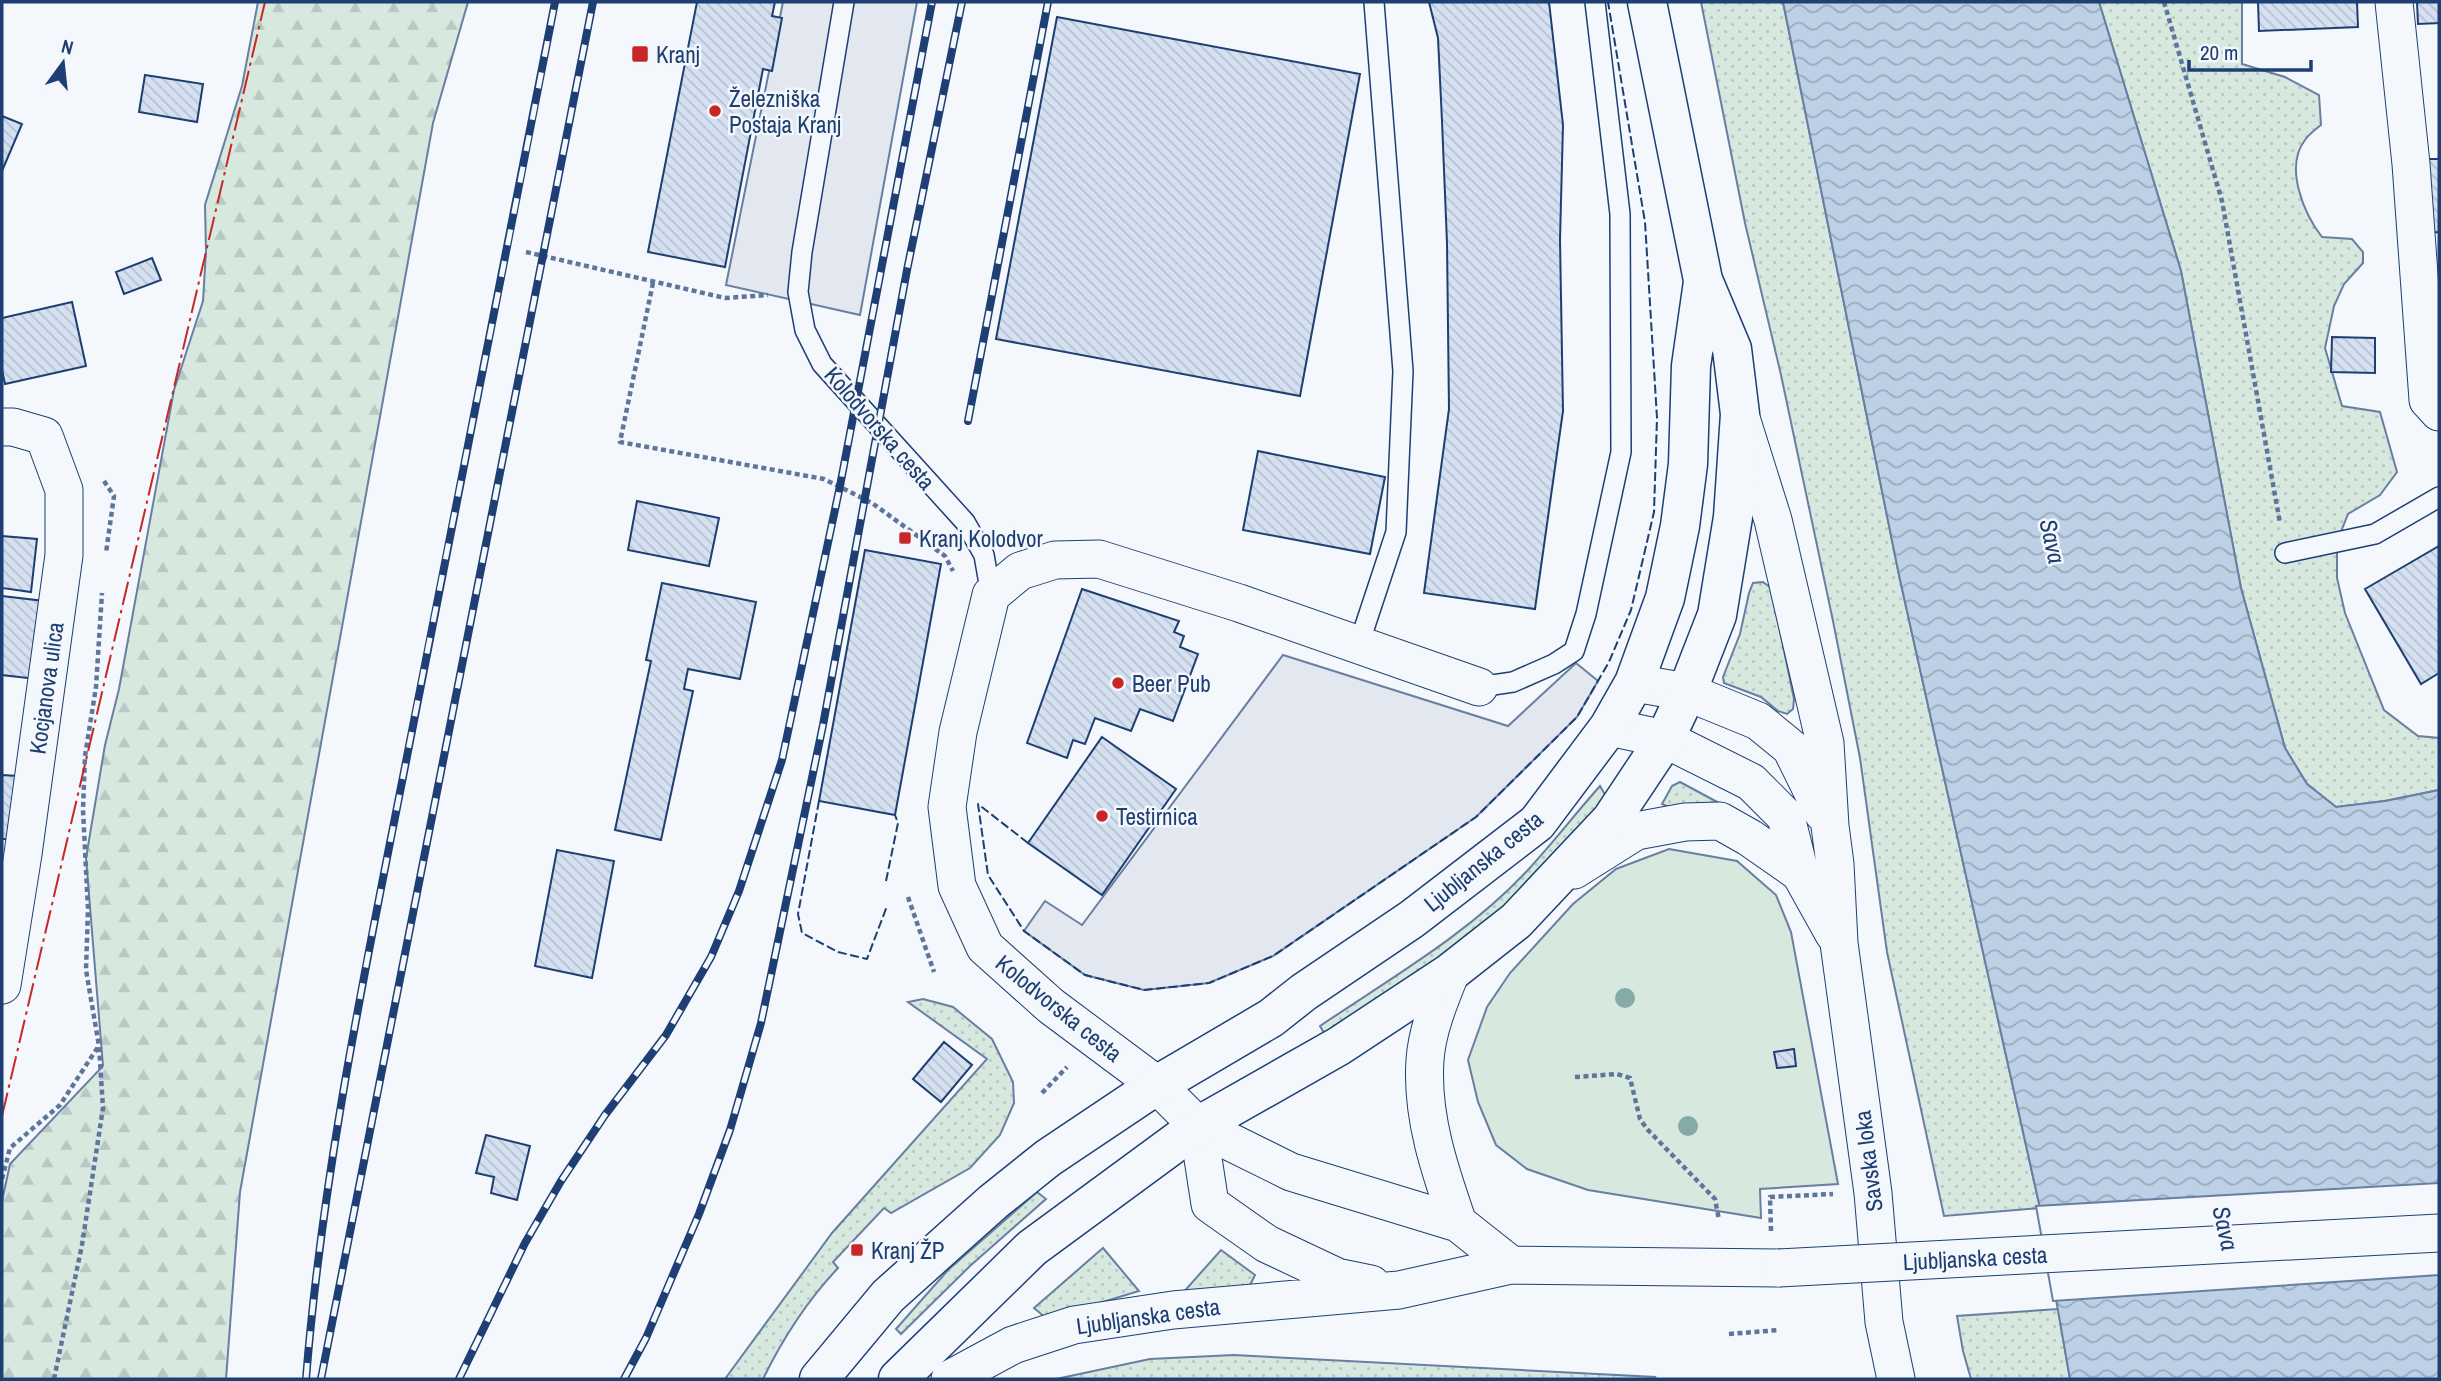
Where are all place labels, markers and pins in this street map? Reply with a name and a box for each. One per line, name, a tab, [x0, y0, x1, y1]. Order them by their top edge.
place label: Kranj	[656, 39, 700, 70]
marker: Kranj	[630, 44, 650, 64]
place label: Železniška Postaja Kranj	[729, 83, 841, 140]
marker: Železniška Postaja Kranj	[707, 103, 723, 119]
place label: Kranj Kolodvor	[919, 523, 1043, 554]
marker: Kranj Kolodvor	[897, 530, 913, 546]
place label: Beer Pub	[1132, 668, 1211, 699]
marker: Beer Pub	[1110, 675, 1126, 691]
place label: Testirnica	[1116, 801, 1198, 832]
marker: Testirnica	[1094, 808, 1110, 824]
place label: Kranj ŽP	[871, 1235, 944, 1266]
marker: Kranj ŽP	[849, 1242, 865, 1258]

